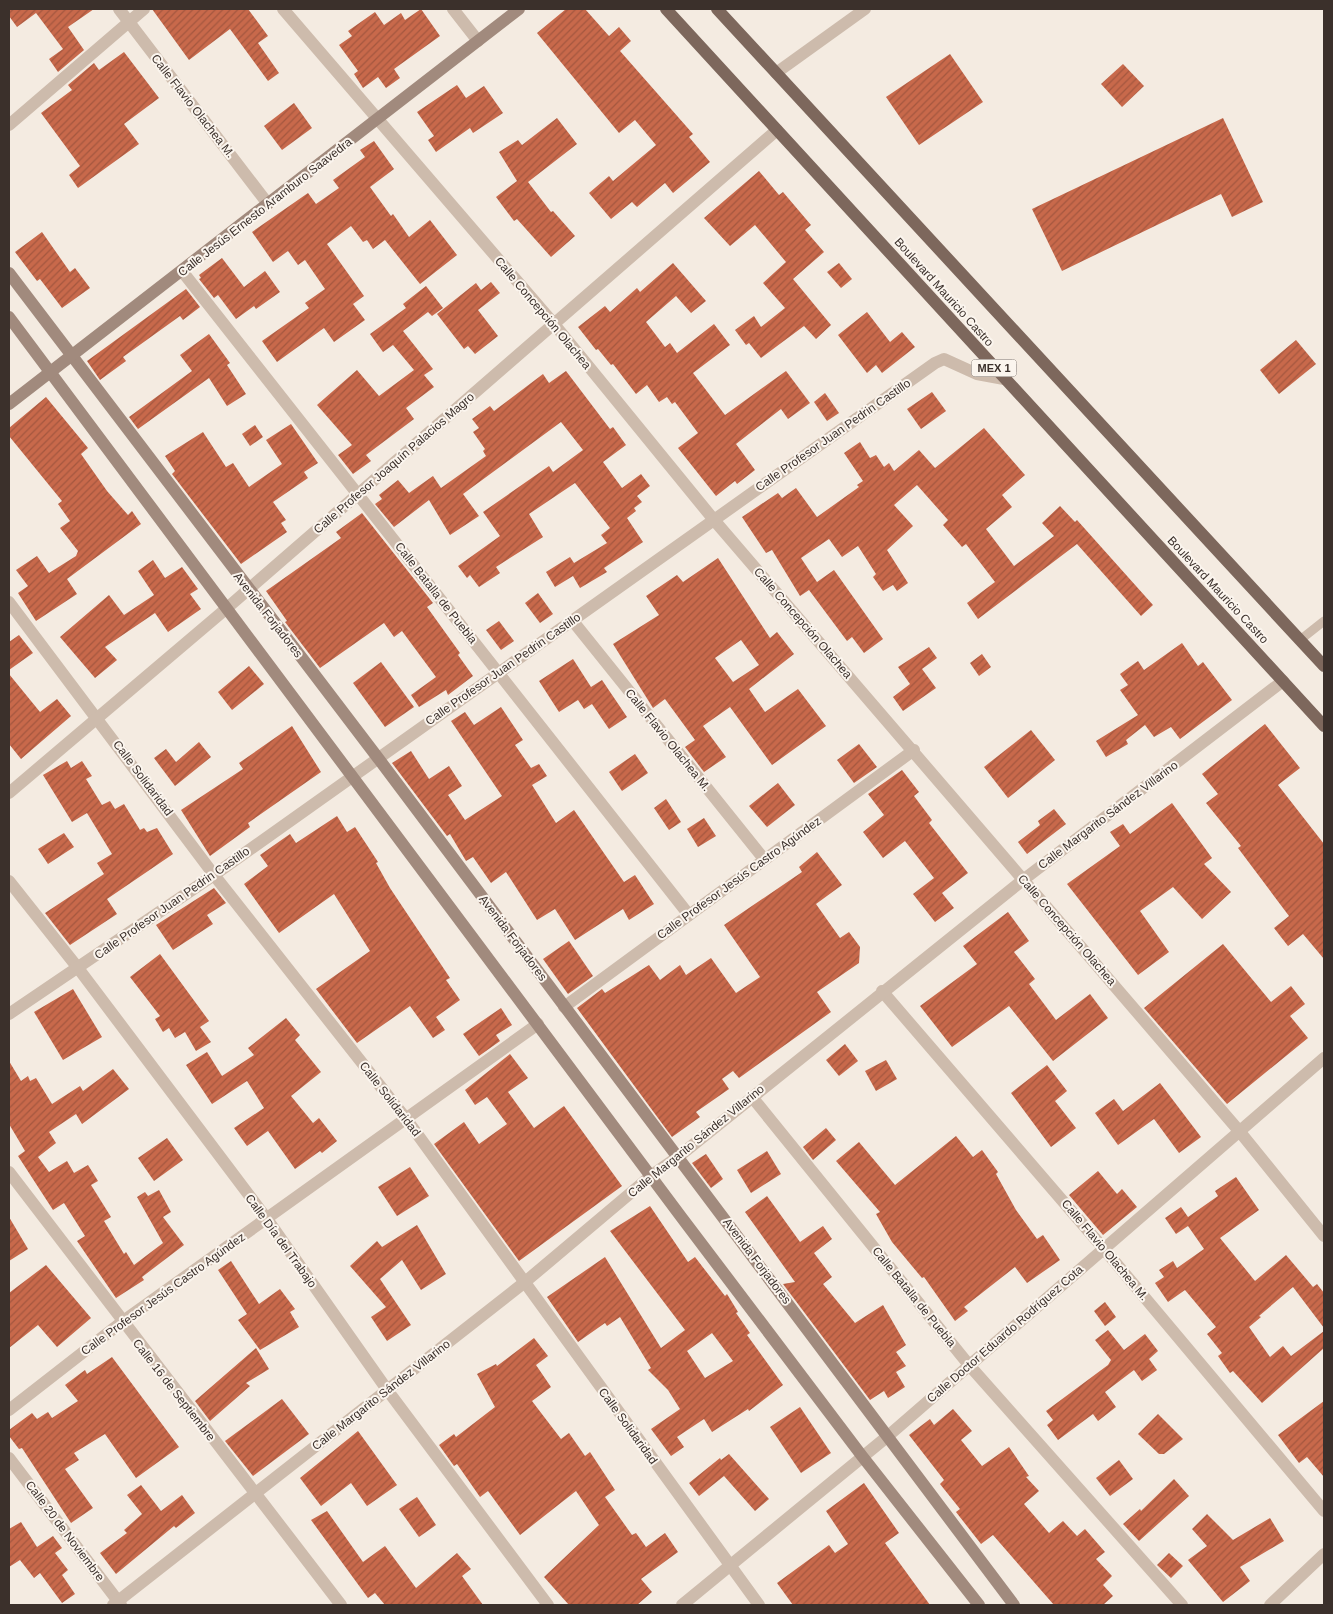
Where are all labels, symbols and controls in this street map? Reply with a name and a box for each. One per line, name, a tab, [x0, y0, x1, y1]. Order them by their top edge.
street label: Calle Flavio Olachea M.	[148, 51, 238, 161]
street label: Calle Jesús Ernesto Aramburo Saavedra	[175, 135, 355, 279]
street label: Boulevard Mauricio Castro	[891, 235, 997, 349]
street label: Calle Concepción Olachea	[492, 254, 594, 372]
road number: MEX 1	[972, 359, 1016, 376]
street label: Calle Profesor Juan Pedrin Castillo	[753, 376, 913, 494]
street label: Calle Profesor Joaquín Palacios Magro	[311, 389, 477, 537]
street label: Boulevard Mauricio Castro	[1165, 534, 1272, 647]
street label: Calle Batalla de Puebla	[392, 540, 480, 647]
street label: Calle Concepción Olachea	[751, 565, 855, 681]
street label: Avenida Forjadores	[231, 570, 305, 660]
street label: Calle Profesor Juan Pedrin Castillo	[423, 610, 583, 728]
street label: Calle Flavio Olachea M.	[622, 686, 714, 794]
street label: Calle Solidaridad	[110, 738, 176, 818]
street label: Calle Margarito Sández Villarino	[1035, 758, 1181, 872]
street label: Calle Profesor Jesús Castro Agúndez	[654, 814, 824, 942]
street label: Calle Profesor Juan Pedrin Castillo	[92, 844, 252, 962]
street label: Calle Concepción Olachea	[1015, 872, 1119, 988]
street label: Avenida Forjadores	[476, 892, 550, 984]
street label: Calle Solidaridad	[357, 1059, 423, 1139]
street label: Calle Margarito Sández Villarino	[625, 1081, 767, 1200]
street label: Calle Día del Trabajo	[242, 1192, 320, 1291]
street label: Calle Flavio Olachea M.	[1059, 1197, 1151, 1303]
street label: Avenida Forjadores	[720, 1215, 794, 1307]
street label: Calle Profesor Jesús Castro Agúndez	[78, 1230, 248, 1358]
street label: Calle Batalla de Puebla	[869, 1244, 959, 1350]
street label: Calle Doctor Eduardo Rodríguez Cota	[924, 1262, 1086, 1406]
street label: Calle 16 de Septiembre	[130, 1336, 218, 1444]
street label: Calle Margarito Sández Villarino	[309, 1337, 453, 1453]
street label: Calle Solidaridad	[596, 1385, 660, 1467]
street label: Calle 20 de Noviembre	[23, 1478, 108, 1584]

